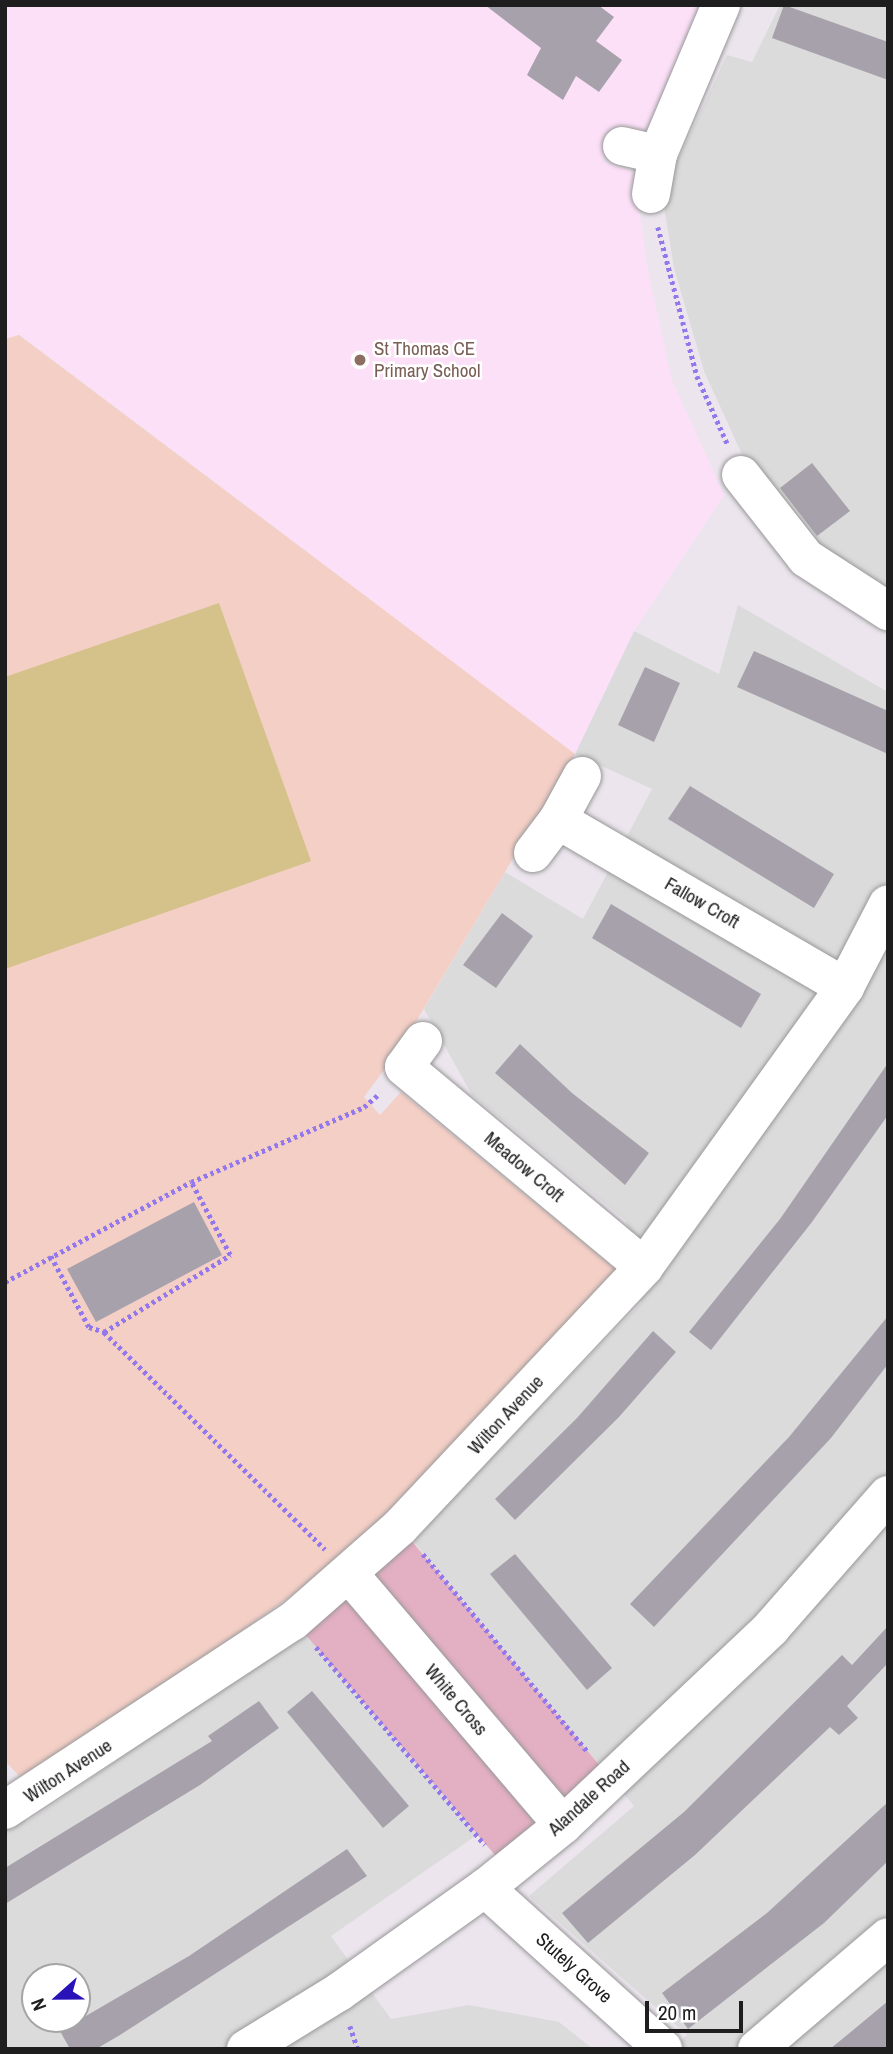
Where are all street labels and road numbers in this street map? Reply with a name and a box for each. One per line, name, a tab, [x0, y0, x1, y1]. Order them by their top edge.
street label: Fallow Croft	[661, 873, 743, 933]
street label: Meadow Croft	[480, 1127, 568, 1207]
street label: Wilton Avenue	[463, 1370, 549, 1460]
street label: White Cross	[420, 1660, 492, 1740]
street label: Wilton Avenue	[19, 1734, 117, 1808]
street label: Alandale Road	[543, 1755, 635, 1841]
street label: Stutely Grove	[531, 1928, 617, 2008]

